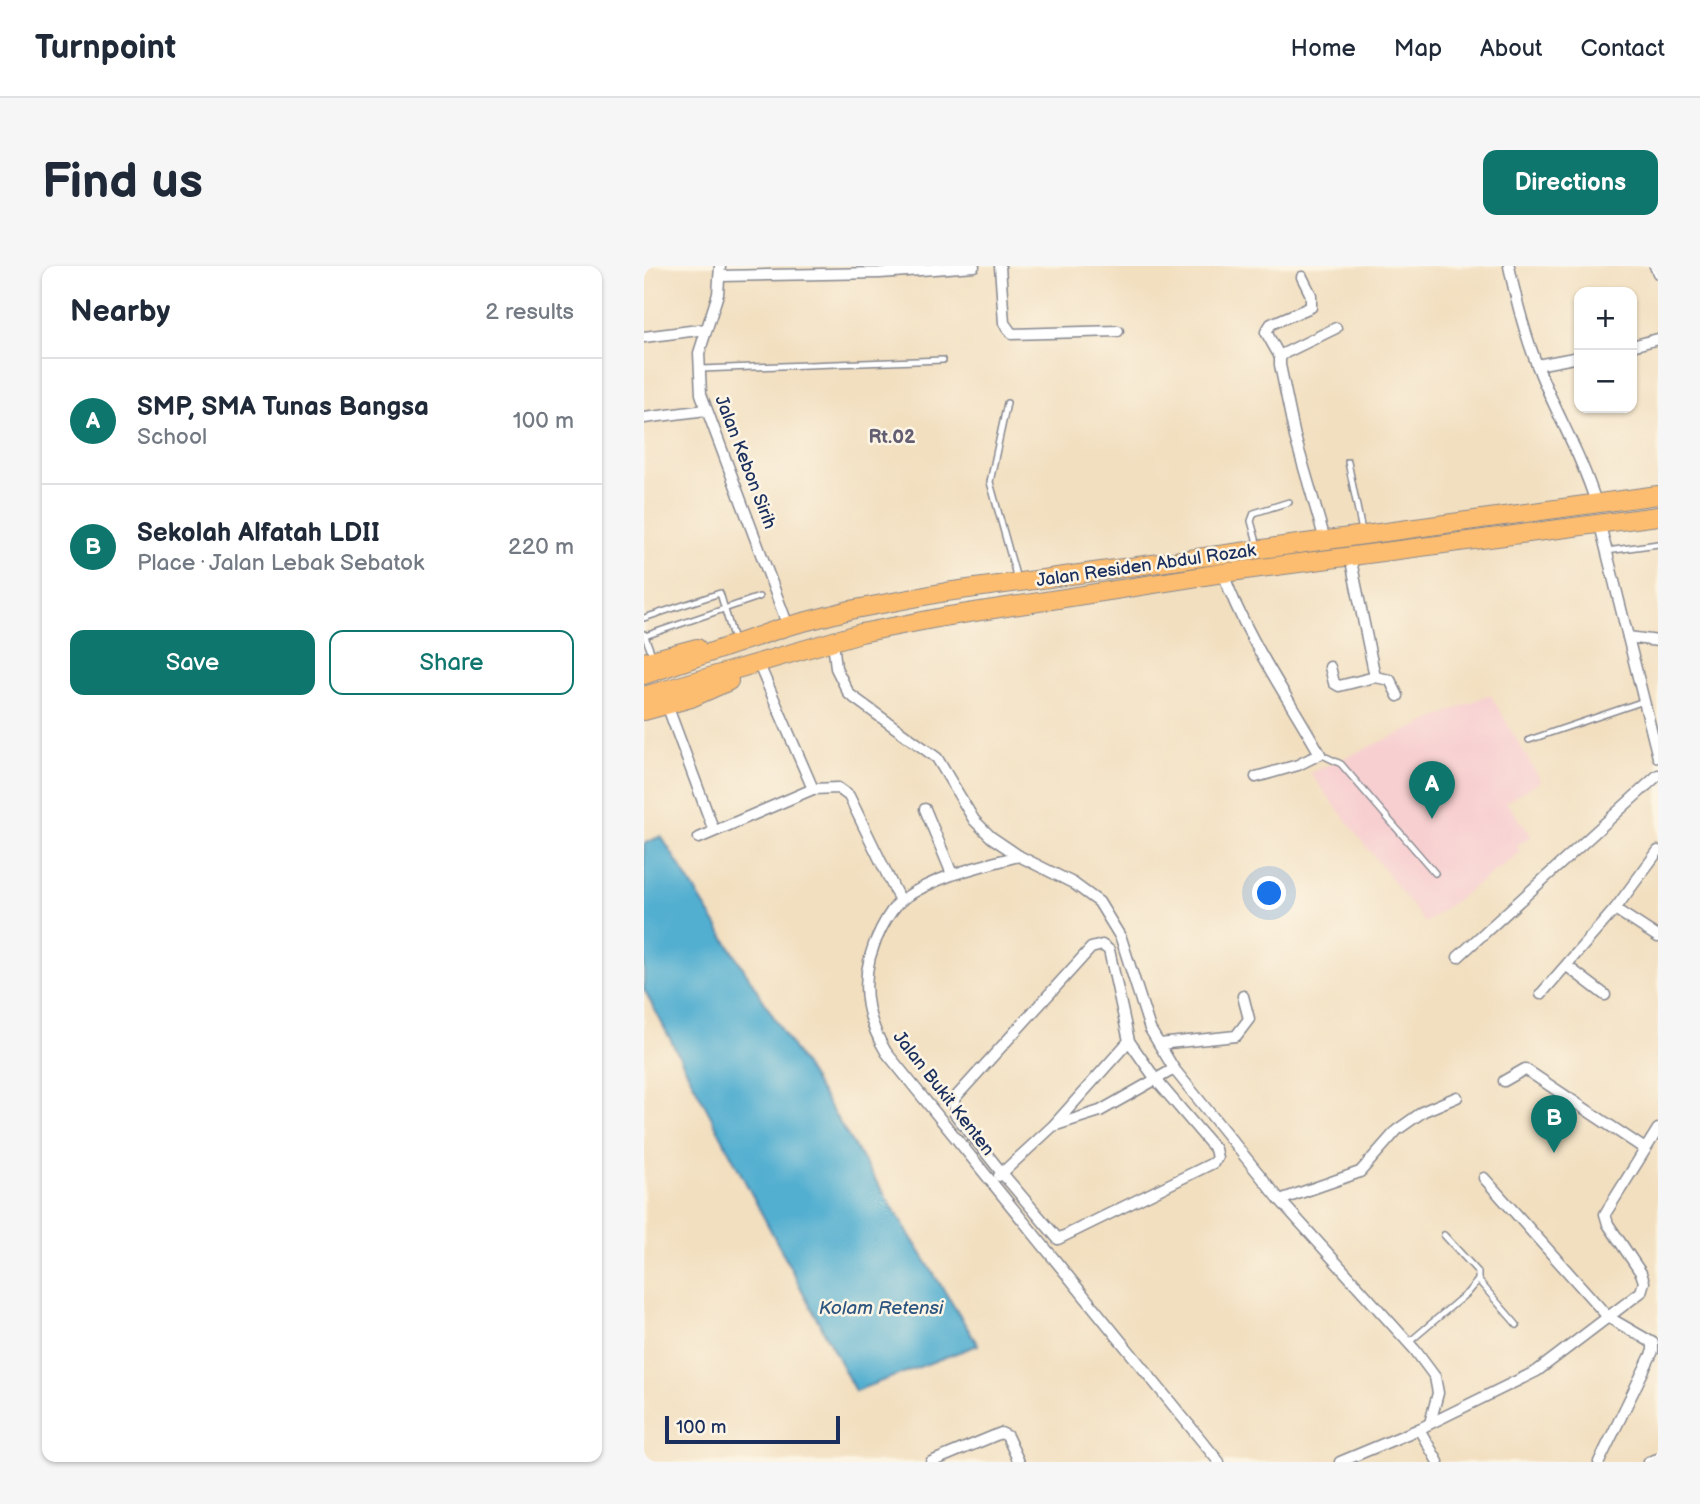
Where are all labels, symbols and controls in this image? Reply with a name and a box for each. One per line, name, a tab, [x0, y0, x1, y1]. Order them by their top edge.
text: Turnpoint	[35, 28, 176, 68]
text: Home	[1291, 34, 1356, 63]
text: Map	[1394, 34, 1442, 63]
text: About	[1480, 34, 1542, 63]
text: Contact	[1580, 34, 1665, 63]
button: Directions	[1483, 150, 1658, 215]
text: Find us	[42, 153, 203, 212]
map controls	[1574, 287, 1637, 413]
button: +	[1574, 287, 1637, 350]
text: Nearby	[70, 294, 170, 330]
text: 2 results	[485, 298, 574, 326]
button: −	[1574, 350, 1637, 413]
text: SMP, SMA Tunas Bangsa	[137, 392, 429, 423]
street label: Jalan Kebon Sirih	[710, 393, 781, 532]
text: A	[86, 407, 100, 435]
text: 100 m	[513, 407, 574, 435]
text: School	[137, 423, 207, 451]
district label: Rt.02	[869, 426, 916, 449]
text: Sekolah Alfatah LDII	[137, 518, 380, 549]
text: B	[85, 533, 101, 561]
text: 220 m	[508, 533, 574, 561]
street label: Jalan Residen Abdul Rozak	[1035, 540, 1257, 591]
text: Place · Jalan Lebak Sebatok	[137, 549, 424, 577]
button: Save	[70, 630, 315, 695]
button: Share	[329, 630, 574, 695]
pin: A	[1409, 761, 1455, 819]
your location	[1252, 876, 1286, 910]
street label: Jalan Bukit Kenten	[888, 1027, 999, 1160]
pin: B	[1531, 1095, 1577, 1153]
water label: Kolam Retensi	[819, 1297, 944, 1320]
scale bar	[665, 1413, 840, 1445]
text: 100 m	[676, 1416, 727, 1439]

